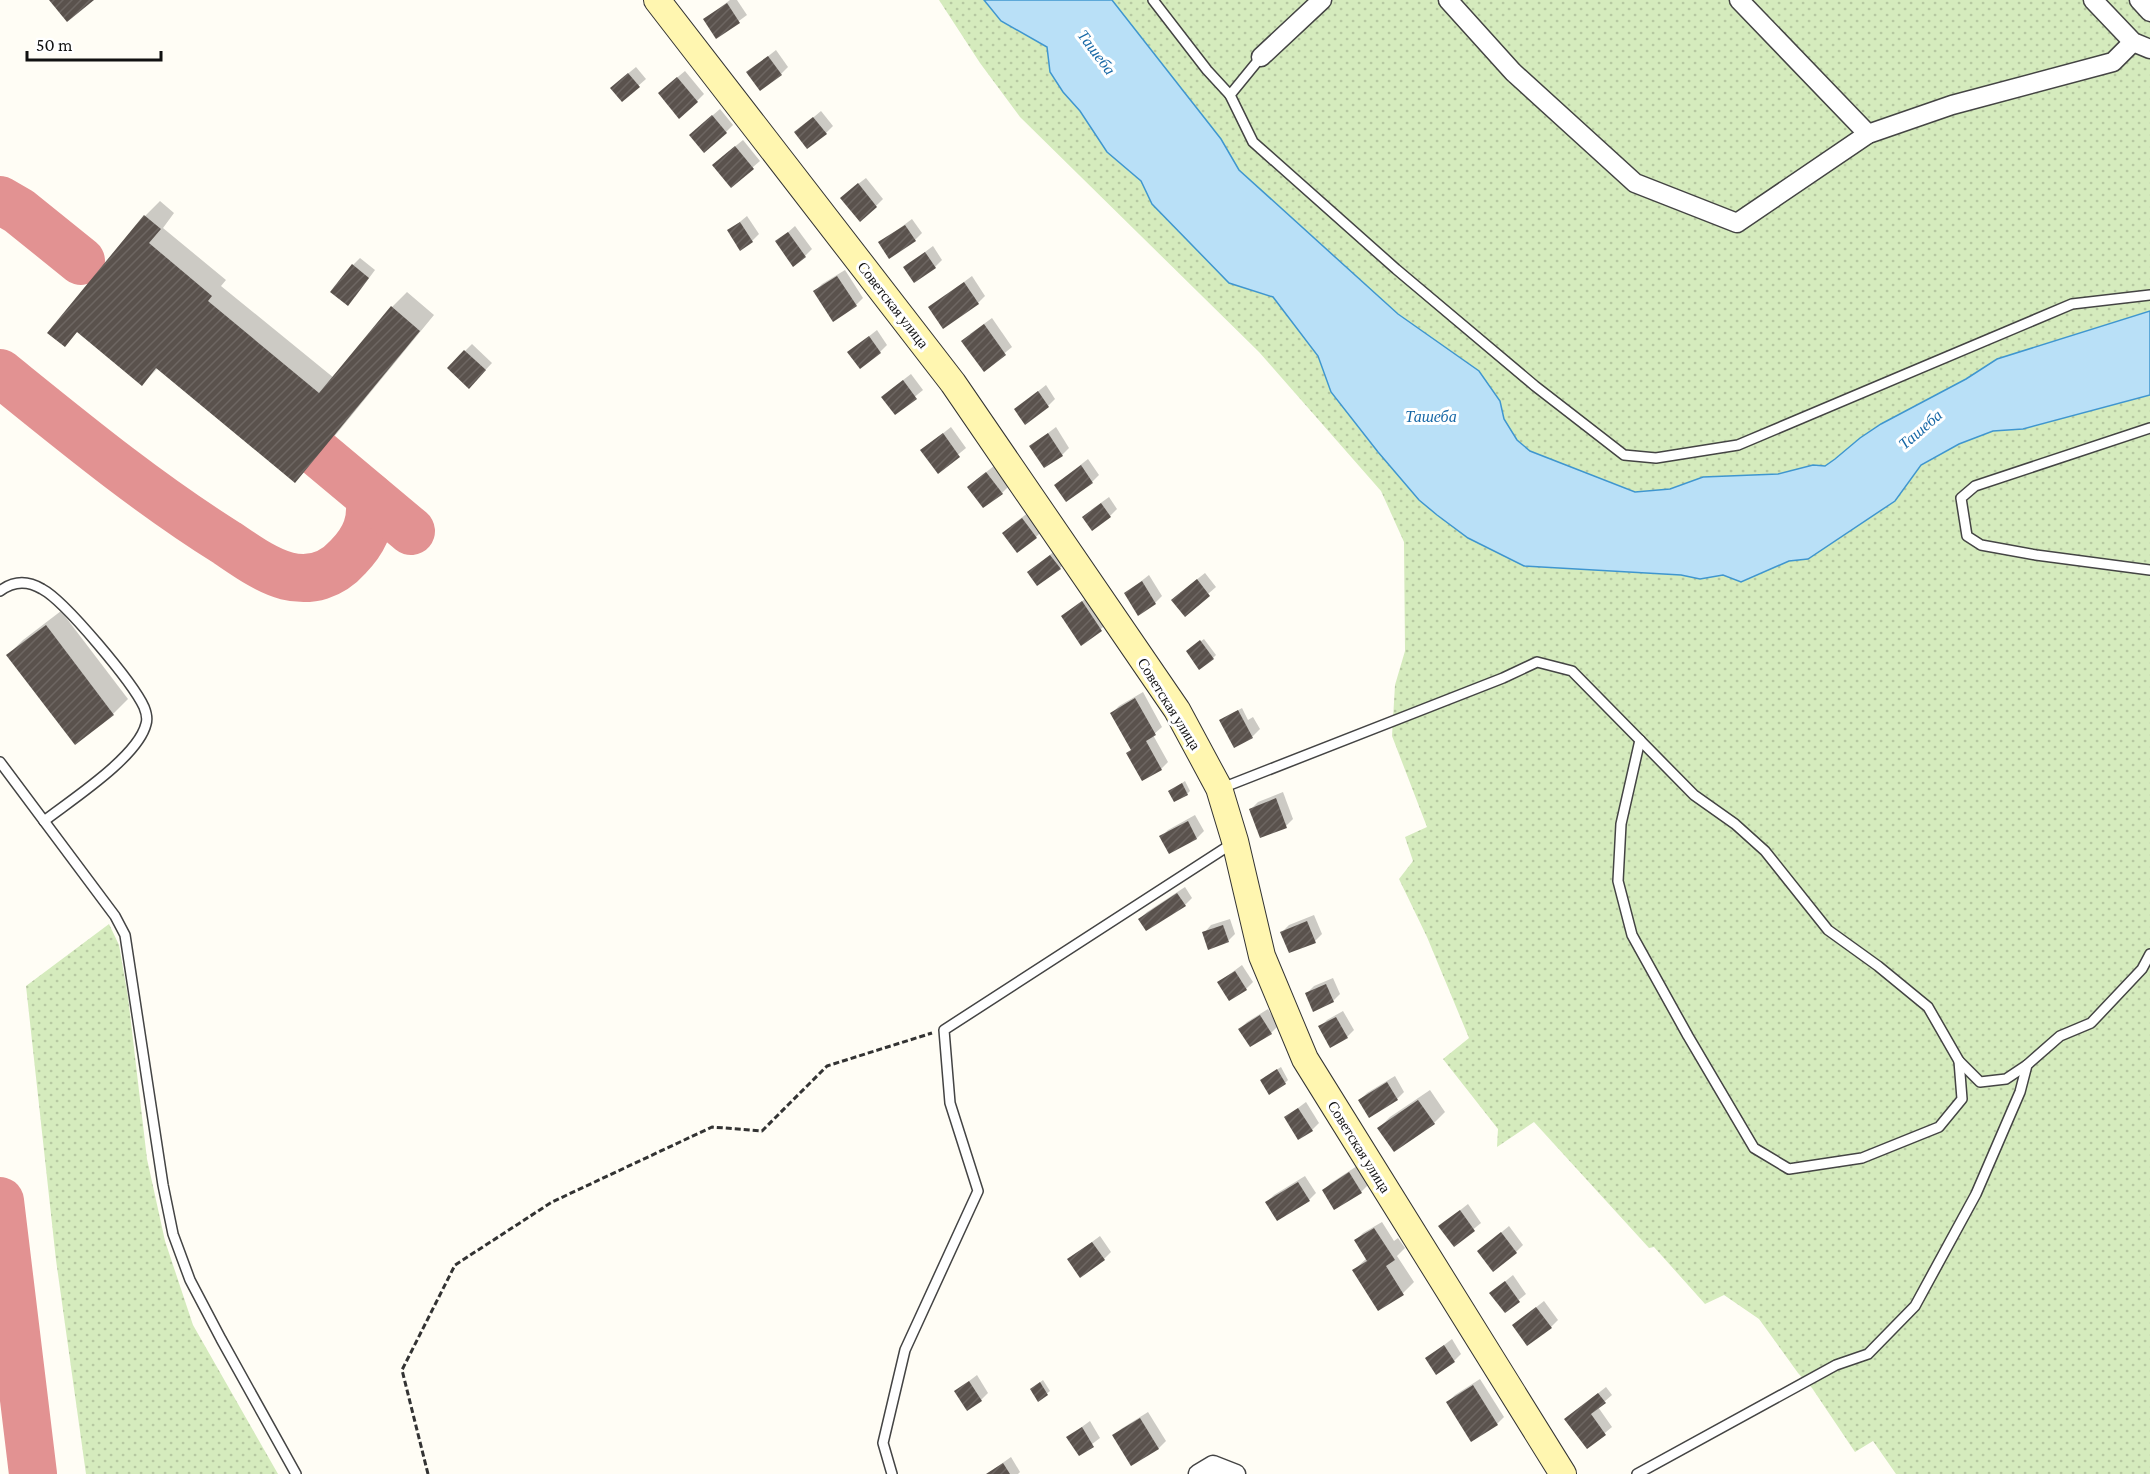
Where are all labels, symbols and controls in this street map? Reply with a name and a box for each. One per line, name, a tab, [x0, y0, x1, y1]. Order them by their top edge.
scale bar	[27, 24, 160, 62]
water label: Ташеба	[1074, 27, 1119, 78]
text: 50 m	[36, 35, 73, 55]
street label: Советская улица	[854, 259, 932, 352]
water label: Ташеба	[1895, 406, 1945, 453]
water label: Ташеба	[1405, 408, 1457, 425]
street label: Советская улица	[1134, 655, 1204, 753]
street label: Советская улица	[1324, 1098, 1394, 1196]

